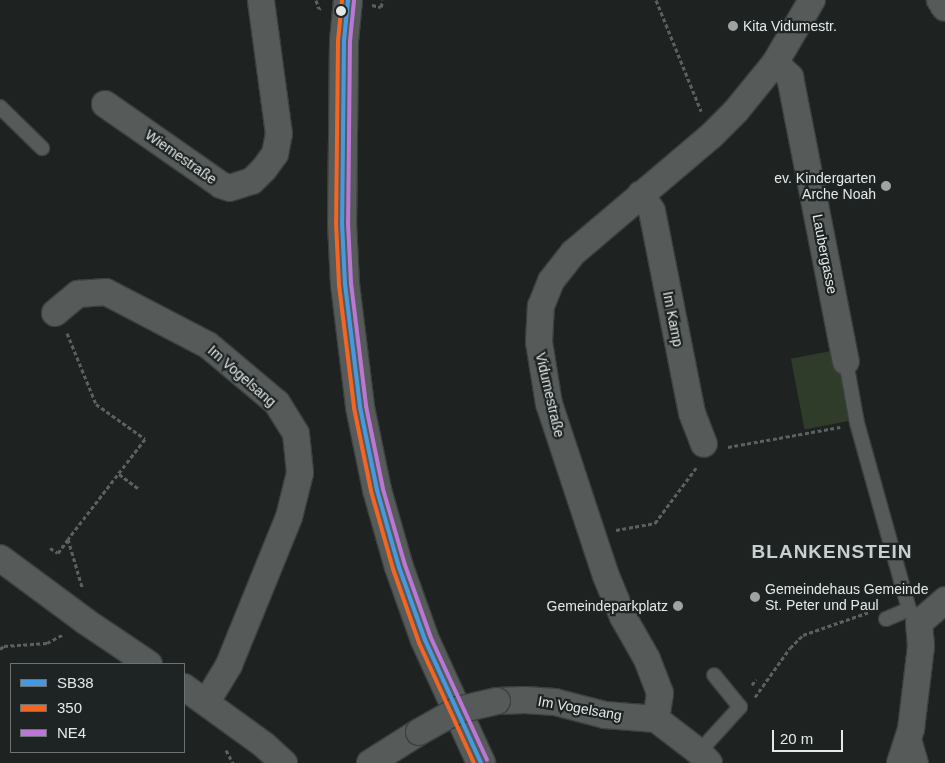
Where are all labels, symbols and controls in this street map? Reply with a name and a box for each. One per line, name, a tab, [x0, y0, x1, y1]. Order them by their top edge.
unlabelled marker	[336, 6, 346, 16]
place label: Kita Vidumestr.	[743, 18, 837, 34]
marker: Kita Vidumestr.	[727, 20, 739, 32]
street label: Wiemestraße	[142, 126, 220, 188]
place label: ev. Kindergarten Arche Noah	[774, 170, 876, 202]
marker: ev. Kindergarten Arche Noah	[880, 180, 892, 192]
street label: Laubergasse	[809, 213, 841, 295]
street label: Im Kamp	[659, 290, 687, 348]
street label: Im Vogelsang	[204, 342, 280, 410]
street label: Vidumestraße	[532, 351, 568, 439]
district label: BLANKENSTEIN	[750, 541, 914, 563]
place label: Gemeindehaus Gemeinde St. Peter und Paul	[765, 581, 928, 614]
marker: Gemeindehaus Gemeinde St. Peter und Paul	[749, 591, 761, 603]
place label: Gemeindeparkplatz	[547, 598, 668, 614]
marker: Gemeindeparkplatz	[672, 600, 684, 612]
legend	[10, 663, 185, 753]
text: SB38	[57, 674, 94, 691]
street label: Im Vogelsang	[537, 692, 623, 724]
text: 350	[57, 699, 82, 716]
scale bar	[775, 720, 846, 752]
text: NE4	[57, 724, 86, 741]
text: 20 m	[780, 730, 813, 747]

